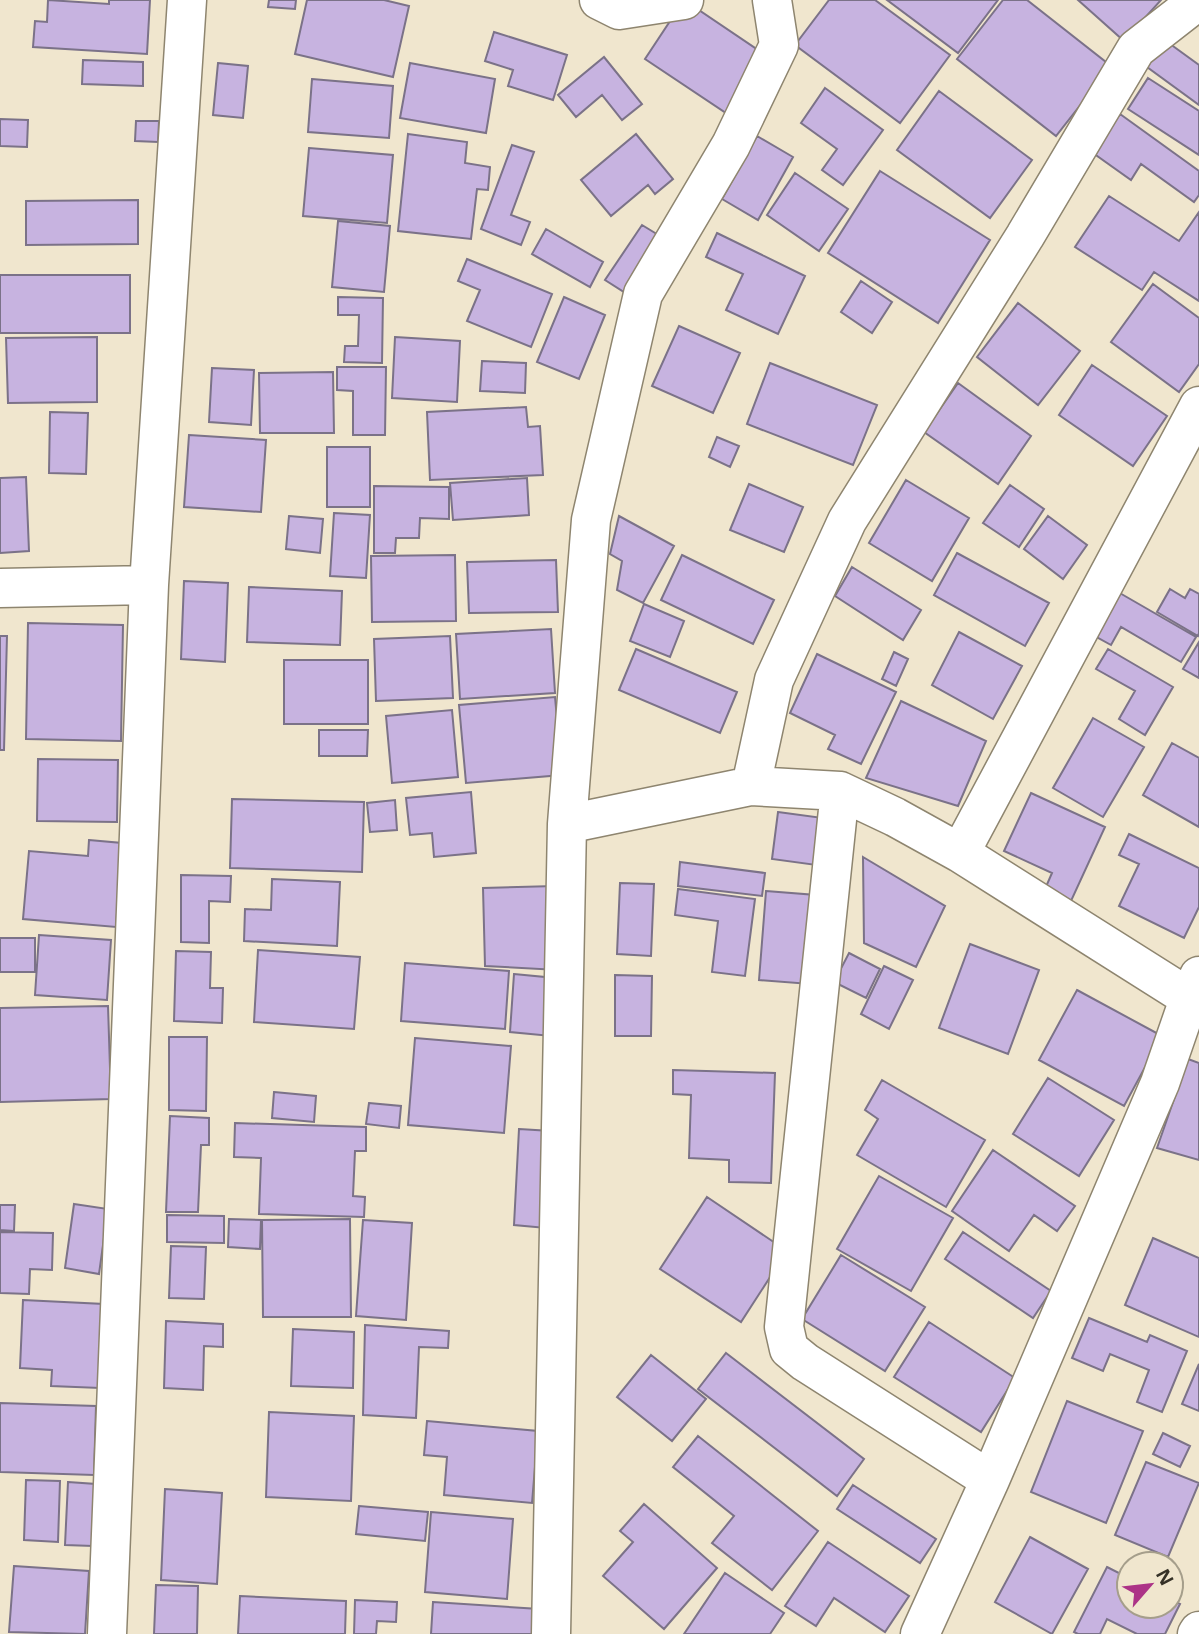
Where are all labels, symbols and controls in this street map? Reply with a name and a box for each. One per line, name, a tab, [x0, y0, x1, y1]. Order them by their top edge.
north arrow	[1115, 1550, 1185, 1620]
text: N	[1150, 1564, 1180, 1590]

